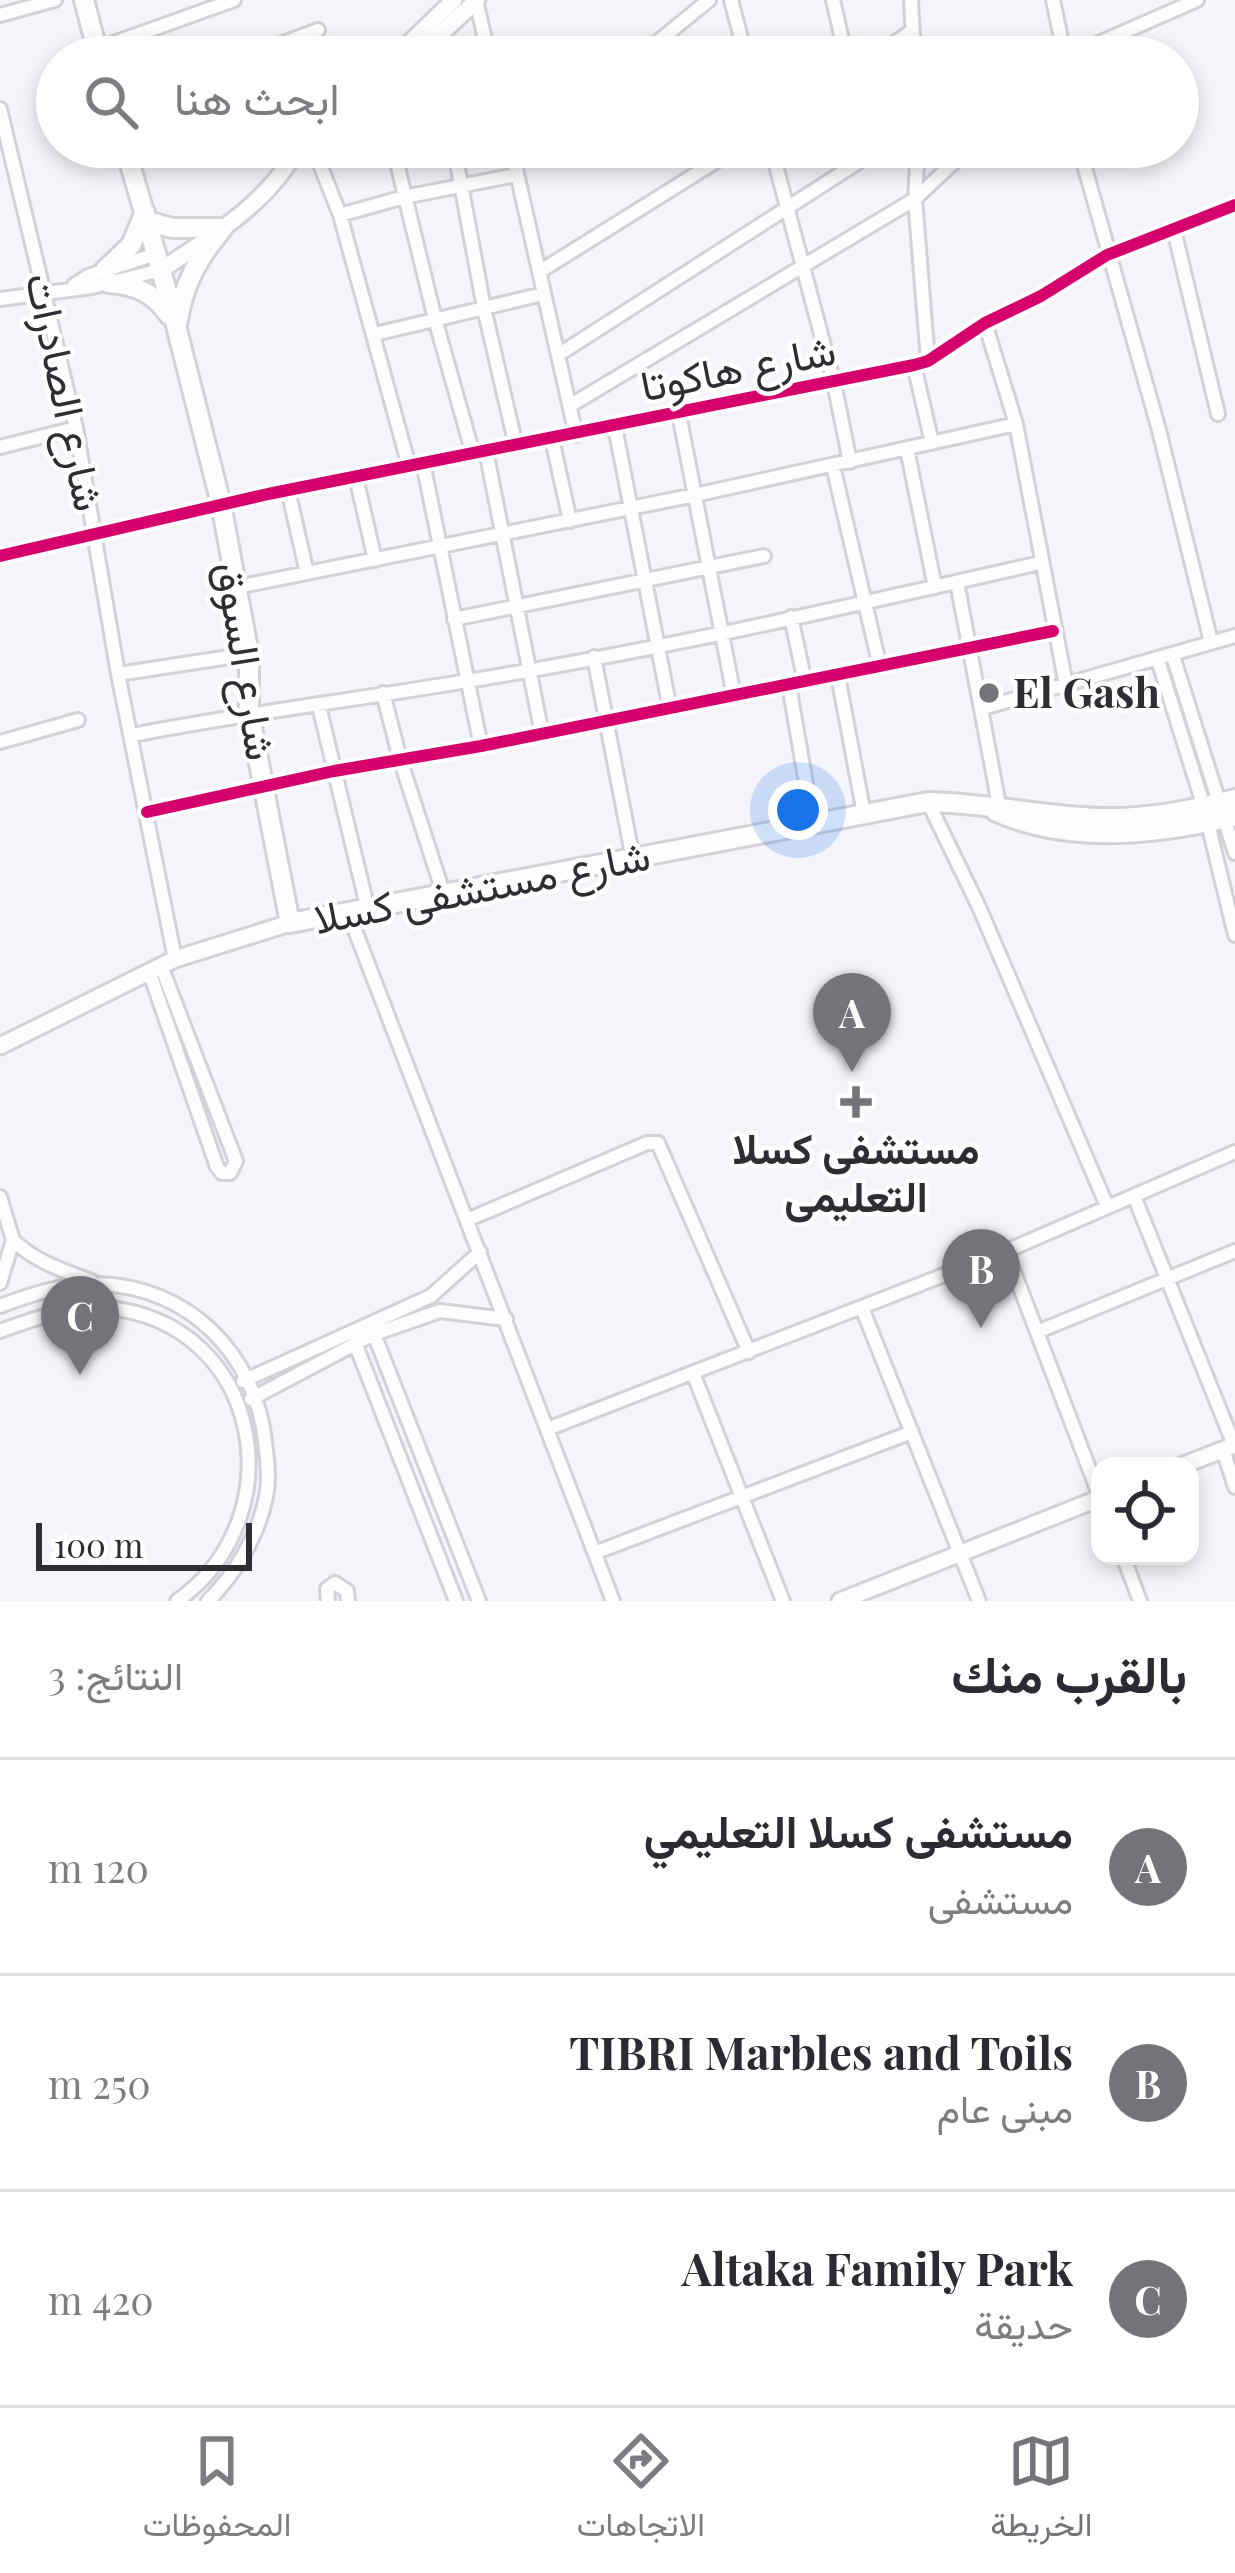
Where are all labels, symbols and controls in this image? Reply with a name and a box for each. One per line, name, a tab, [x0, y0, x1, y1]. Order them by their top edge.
search box	[36, 36, 1199, 168]
text: ابحث هنا	[174, 66, 340, 126]
icon: search	[78, 69, 144, 135]
street label: شارع الصادرات	[11, 267, 119, 516]
street label: شارع هاكوتا	[635, 320, 840, 415]
street label: شارع السوق	[202, 558, 291, 764]
place label: El Gash	[1013, 663, 1160, 719]
marker: El Gash	[976, 680, 1002, 706]
your location	[768, 780, 828, 840]
street label: شارع مستشفى كسلا	[309, 825, 655, 948]
pin: A	[813, 973, 891, 1072]
marker: مستشفى كسلا التعليمى	[840, 1086, 872, 1118]
place label: مستشفى كسلا التعليمى	[732, 1119, 980, 1223]
pin: B	[942, 1229, 1020, 1328]
pin: C	[41, 1276, 119, 1375]
map controls	[1091, 1457, 1199, 1565]
button: locate	[1091, 1457, 1199, 1565]
scale bar	[36, 1517, 252, 1570]
text: 100 m	[54, 1522, 143, 1566]
text: بالقرب منك	[951, 1638, 1187, 1706]
text: النتائج: 3	[48, 1648, 183, 1700]
text: مستشفى كسلا التعليمي	[644, 1799, 1073, 1859]
text: 120 m	[48, 1841, 149, 1893]
text: A	[1135, 1841, 1161, 1893]
text: مستشفى	[928, 1872, 1073, 1924]
text: TIBRI Marbles and Toils	[569, 2021, 1073, 2081]
text: 250 m	[48, 2057, 151, 2109]
text: B	[1135, 2057, 1161, 2109]
text: مبنى عام	[937, 2081, 1073, 2133]
text: Altaka Family Park	[682, 2237, 1073, 2297]
text: 420 m	[48, 2273, 154, 2325]
text: C	[1134, 2273, 1162, 2325]
text: حديقة	[974, 2297, 1073, 2349]
tab: المحفوظات	[143, 2428, 291, 2554]
tab: الاتجاهات	[577, 2428, 705, 2554]
tab: الخريطة	[990, 2428, 1092, 2554]

